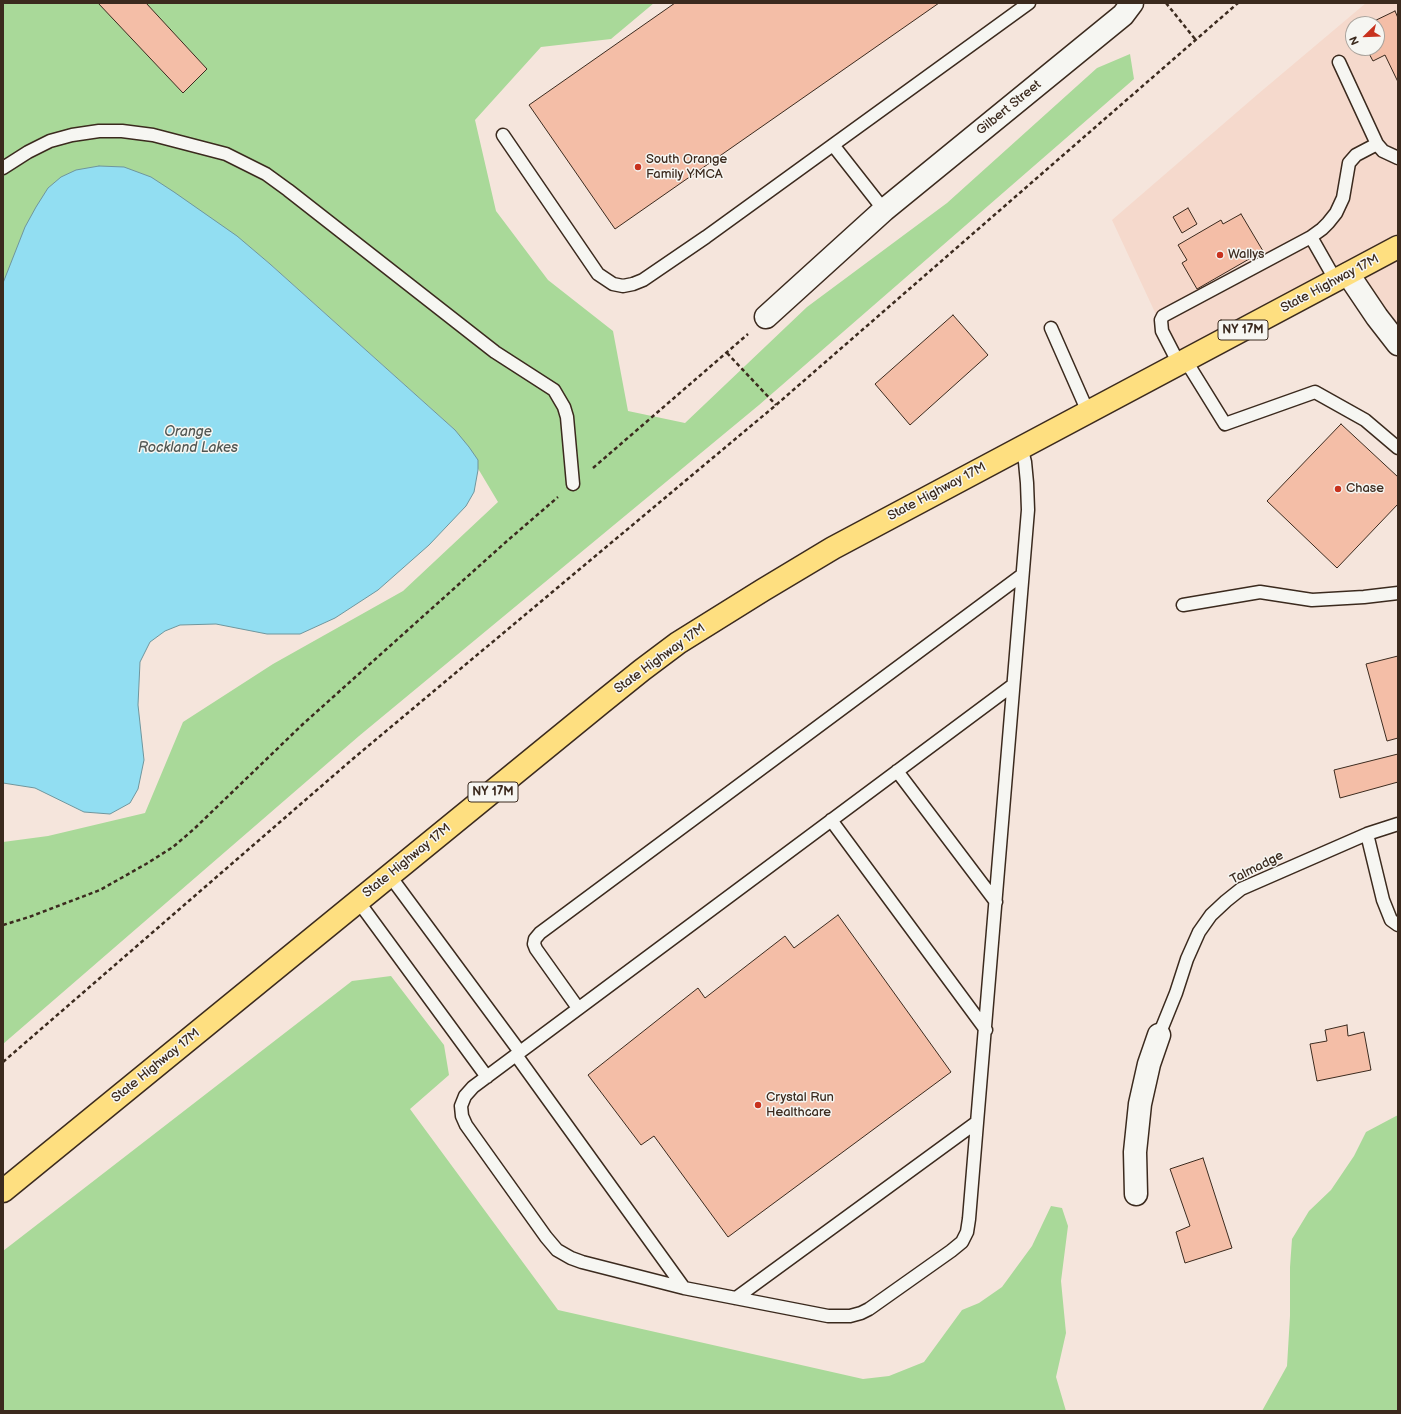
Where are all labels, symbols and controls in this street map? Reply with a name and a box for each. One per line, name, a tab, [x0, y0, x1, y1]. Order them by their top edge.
north arrow	[1345, 16, 1385, 56]
text: N	[1347, 34, 1362, 47]
street label: Gilbert Street	[973, 77, 1045, 139]
place label: South Orange Family YMCA	[646, 152, 727, 183]
marker: South Orange Family YMCA	[633, 162, 643, 172]
place label: Wallys	[1228, 247, 1264, 263]
marker: Wallys	[1215, 250, 1225, 260]
street label: State Highway 17M	[1278, 252, 1382, 316]
road number: NY 17M	[1218, 320, 1268, 340]
water label: Orange Rockland Lakes	[138, 424, 238, 456]
street label: State Highway 17M	[885, 460, 989, 524]
place label: Chase	[1346, 481, 1384, 497]
marker: Chase	[1333, 484, 1343, 494]
street label: State Highway 17M	[611, 621, 709, 697]
road number: NY 17M	[468, 782, 518, 802]
street label: State Highway 17M	[360, 821, 454, 901]
street label: Talmadge	[1228, 848, 1286, 888]
street label: State Highway 17M	[109, 1026, 203, 1106]
place label: Crystal Run Healthcare	[766, 1090, 834, 1121]
marker: Crystal Run Healthcare	[753, 1100, 763, 1110]

